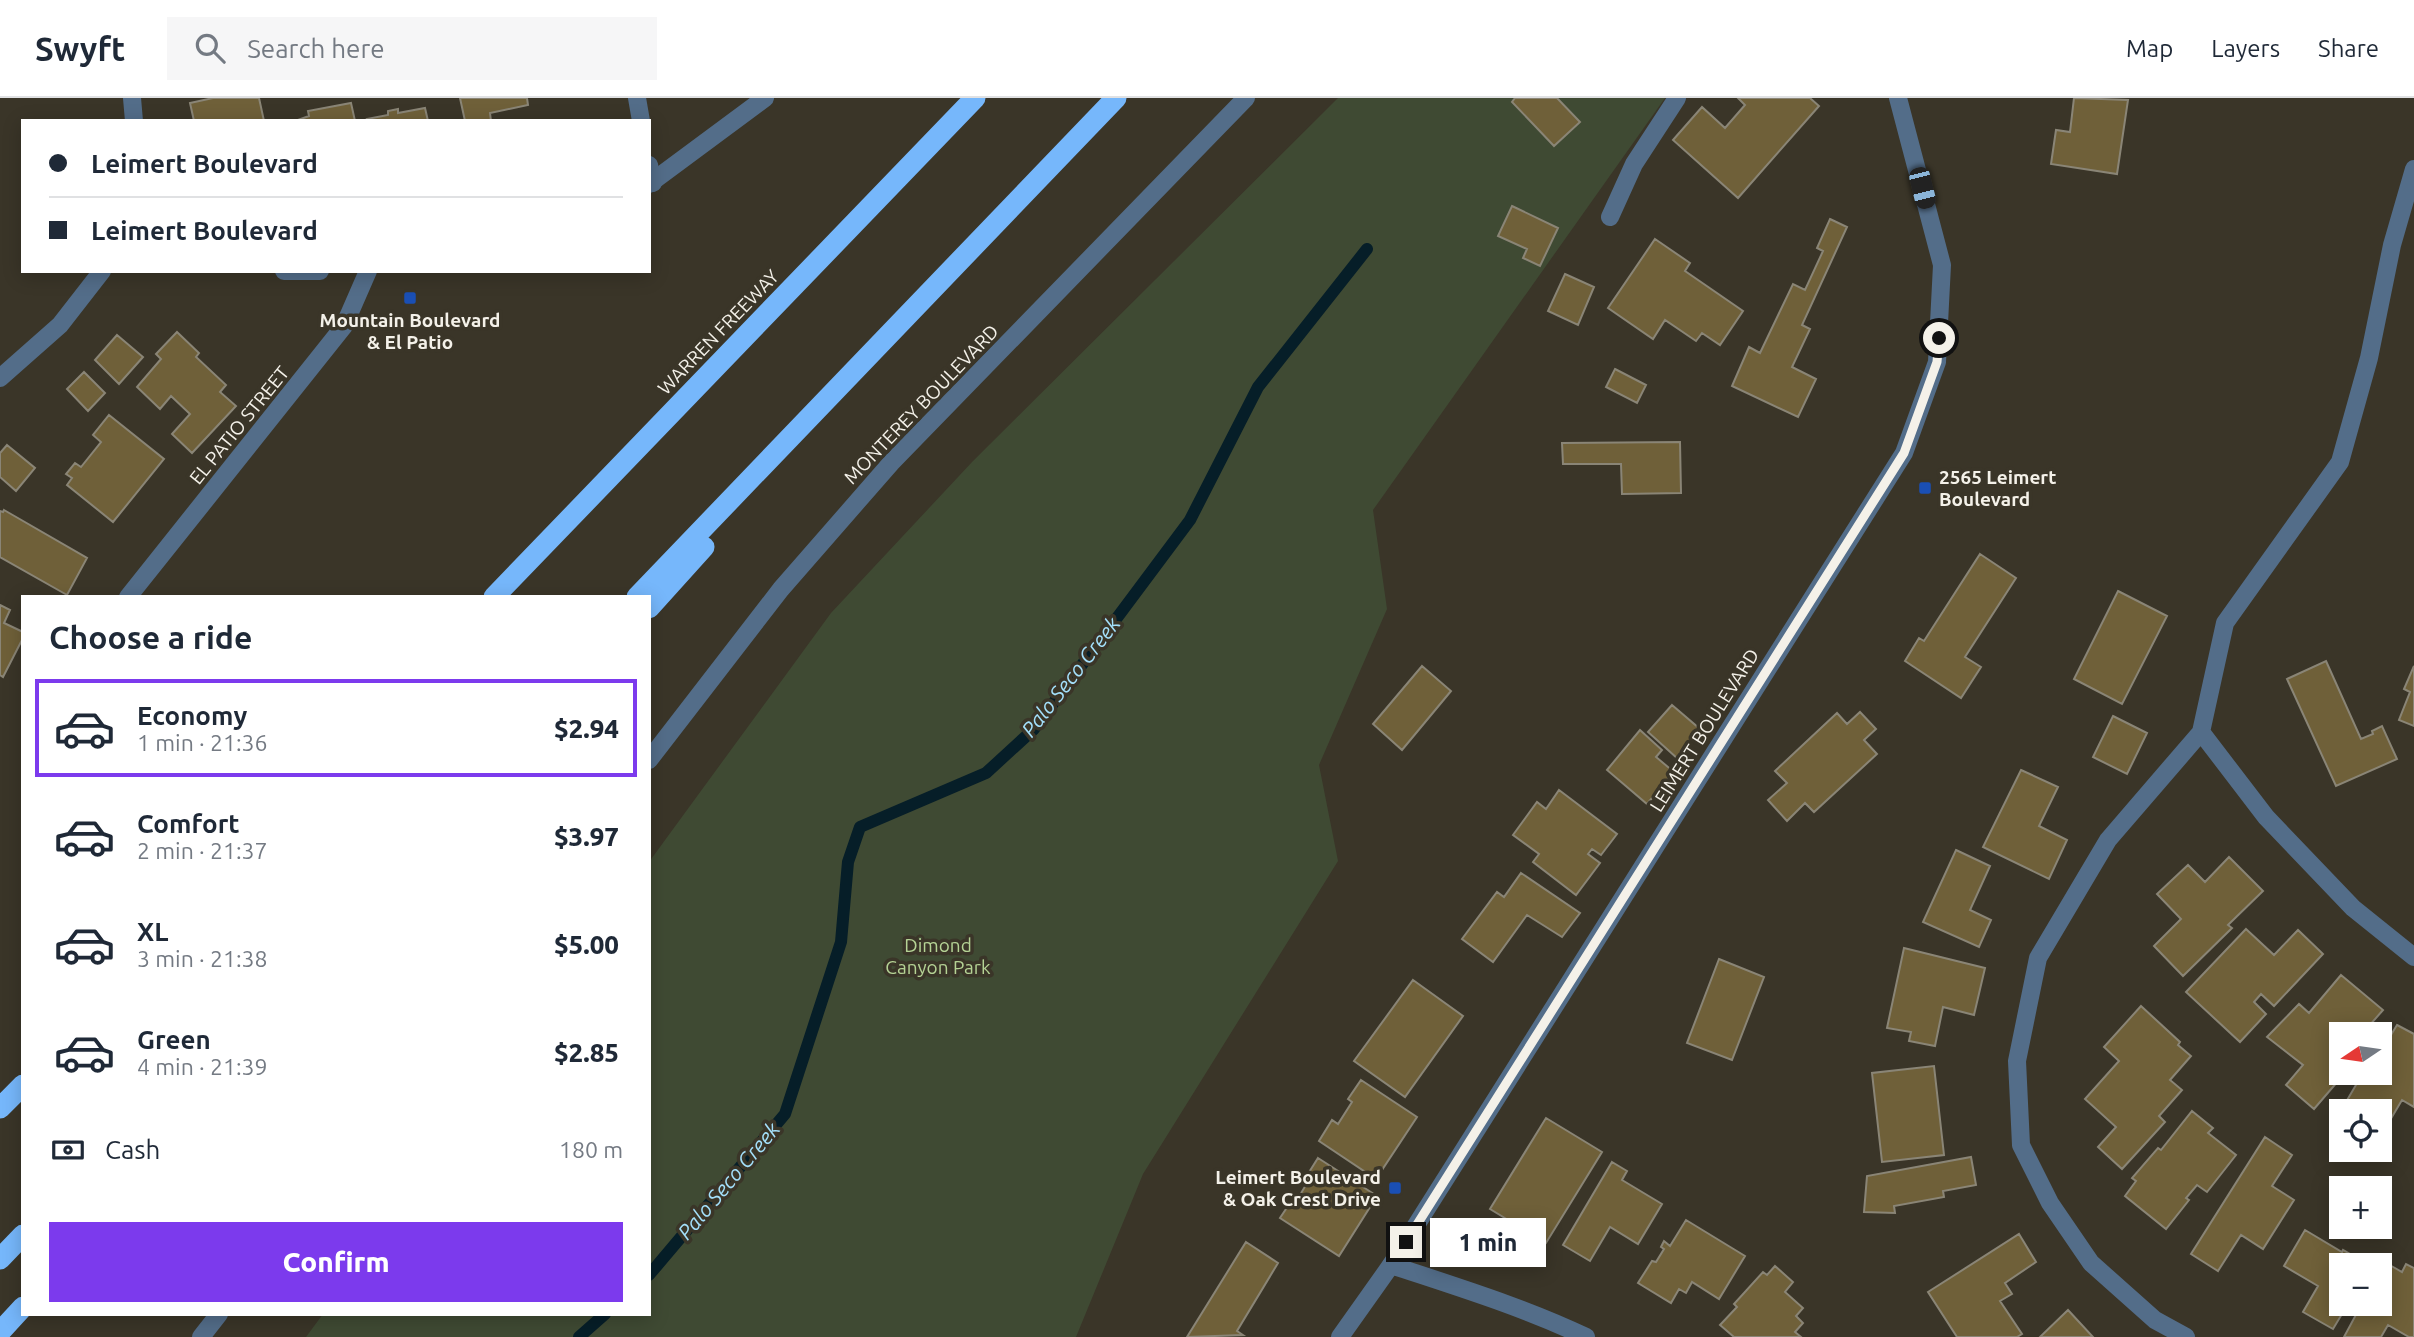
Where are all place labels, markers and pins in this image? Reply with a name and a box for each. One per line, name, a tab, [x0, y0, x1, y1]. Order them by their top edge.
marker: Mountain Boulevard & El Patio	[402, 290, 418, 306]
place label: Mountain Boulevard & El Patio	[320, 309, 500, 353]
place label: 2565 Leimert Boulevard	[1939, 466, 2056, 510]
marker: 2565 Leimert Boulevard	[1917, 480, 1933, 496]
place label: Leimert Boulevard & Oak Crest Drive	[1215, 1166, 1381, 1210]
marker: Leimert Boulevard & Oak Crest Drive	[1387, 1180, 1403, 1196]

